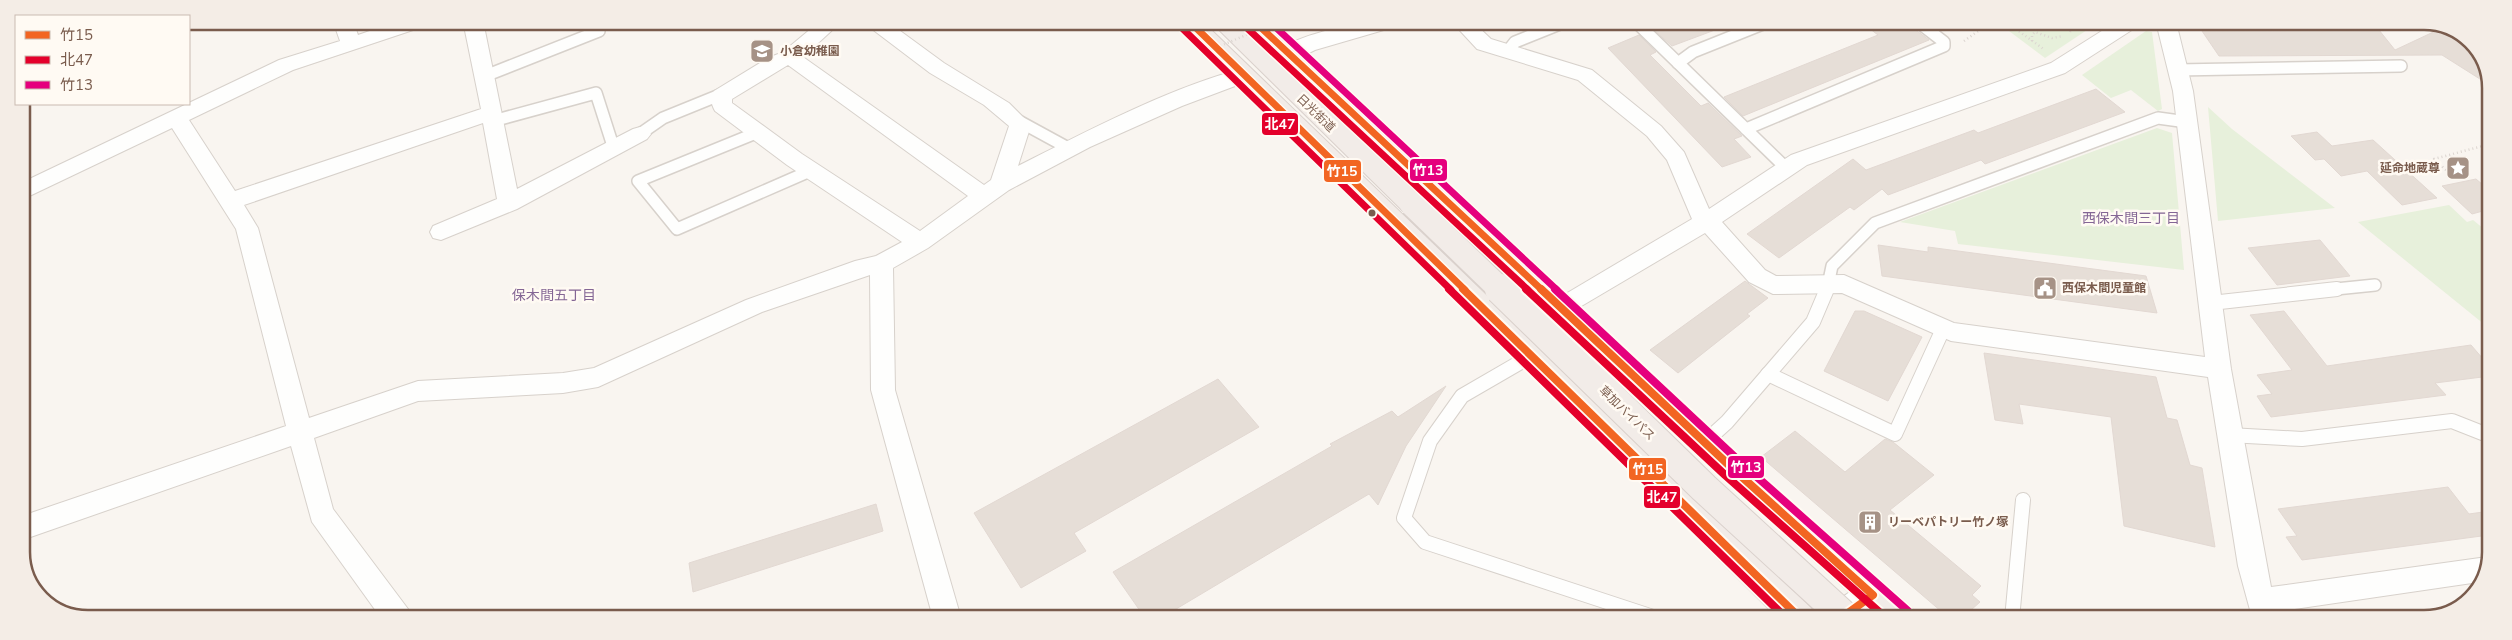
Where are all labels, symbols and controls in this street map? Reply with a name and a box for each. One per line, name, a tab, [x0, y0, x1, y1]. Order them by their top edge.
legend	[15, 15, 190, 105]
text: 竹15	[60, 25, 93, 45]
school or university icon: 小倉幼稚園	[749, 38, 775, 64]
place label: 小倉幼稚園	[780, 43, 840, 59]
text: 北47	[60, 50, 93, 70]
text: 竹13	[60, 75, 93, 95]
street label: 日光街道	[1293, 91, 1339, 135]
line badge: 北47	[1261, 112, 1299, 136]
text: 北47	[1265, 115, 1295, 134]
place icon: 延命地蔵尊	[2445, 155, 2471, 181]
line badge: 竹13	[1409, 158, 1448, 182]
line badge: 竹15	[1323, 159, 1362, 183]
place label: 延命地蔵尊	[2380, 160, 2440, 176]
text: 竹13	[1413, 161, 1443, 180]
text: 竹15	[1327, 162, 1357, 181]
unlabelled marker	[1367, 208, 1377, 218]
district label: 西保木間三丁目	[2082, 209, 2180, 228]
public building icon: 西保木間児童館	[2032, 275, 2058, 301]
place label: 西保木間児童館	[2062, 280, 2146, 296]
district label: 保木間五丁目	[512, 286, 596, 305]
street label: 草加バイパス	[1596, 382, 1658, 444]
line badge: 竹13	[1727, 455, 1765, 479]
line badge: 竹15	[1628, 457, 1667, 481]
text: 竹13	[1731, 458, 1761, 477]
text: 竹15	[1633, 460, 1663, 479]
line badge: 北47	[1643, 485, 1681, 509]
text: 北47	[1647, 488, 1677, 507]
building icon: リーベパトリー竹ノ塚	[1857, 509, 1883, 535]
place label: リーベパトリー竹ノ塚	[1888, 514, 2008, 530]

